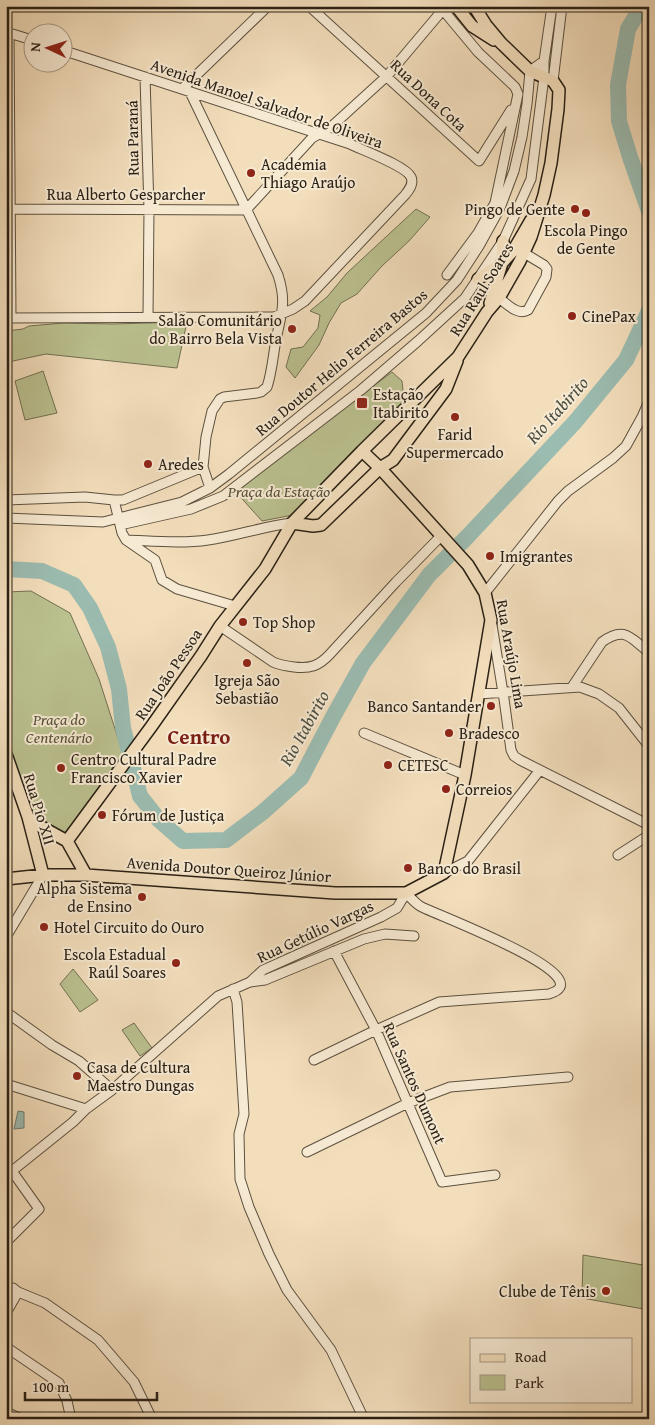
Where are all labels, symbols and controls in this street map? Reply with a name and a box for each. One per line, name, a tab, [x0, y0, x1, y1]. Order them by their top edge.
north arrow	[22, 22, 72, 72]
text: N	[25, 41, 45, 52]
street label: Avenida Manoel Salvador de Oliveira	[148, 52, 387, 154]
street label: Rua Dona Cota	[385, 53, 473, 137]
street label: Rua Paraná	[119, 100, 145, 176]
place label: Academia Thiago Araújo	[261, 152, 355, 194]
marker: Academia Thiago Araújo	[245, 167, 257, 179]
street label: Rua Alberto Gesparcher	[47, 182, 206, 206]
place label: Pingo de Gente	[465, 197, 565, 221]
marker: Pingo de Gente	[569, 203, 581, 215]
marker: Escola Pingo de Gente	[580, 207, 592, 219]
place label: Escola Pingo de Gente	[544, 218, 628, 260]
street label: Rua Raul Soares	[443, 238, 519, 340]
street label: Rua Doutor Helio Ferreira Bastos	[250, 283, 432, 441]
place label: CinePax	[582, 304, 637, 328]
place label: Salão Comunitário do Bairro Bela Vista	[149, 308, 282, 350]
marker: CinePax	[566, 310, 578, 322]
marker: Salão Comunitário do Bairro Bela Vista	[286, 323, 298, 335]
water label: Rio Itabirito	[519, 370, 595, 451]
place label: Estação Itabirito	[373, 382, 429, 424]
marker: Estação Itabirito	[355, 396, 369, 410]
marker: Farid Supermercado	[449, 411, 461, 423]
place label: Farid Supermercado	[406, 422, 504, 464]
place label: Aredes	[158, 452, 204, 476]
marker: Aredes	[142, 458, 154, 470]
park label: Praça da Estação	[227, 479, 330, 503]
place label: Imigrantes	[500, 544, 573, 568]
marker: Imigrantes	[484, 550, 496, 562]
street label: Rua Araújo Lima	[491, 598, 533, 711]
place label: Top Shop	[253, 610, 316, 634]
marker: Top Shop	[237, 616, 249, 628]
street label: Rua João Pessoa	[128, 623, 208, 725]
marker: Igreja São Sebastião	[241, 657, 253, 669]
place label: Igreja São Sebastião	[214, 668, 280, 710]
water label: Rio Itabirito	[272, 685, 336, 772]
place label: Banco Santander	[367, 694, 481, 718]
marker: Banco Santander	[485, 700, 497, 712]
park label: Praça do Centenário	[26, 707, 92, 749]
district label: Centro	[167, 721, 231, 752]
place label: Bradesco	[459, 721, 520, 745]
marker: Bradesco	[443, 727, 455, 739]
place label: Centro Cultural Padre Francisco Xavier	[71, 747, 217, 789]
place label: CETESC	[398, 753, 449, 777]
marker: CETESC	[382, 759, 394, 771]
marker: Centro Cultural Padre Francisco Xavier	[55, 762, 67, 774]
street label: Rua Pio XII	[18, 770, 62, 848]
place label: Correios	[456, 777, 512, 801]
marker: Correios	[440, 783, 452, 795]
place label: Fórum de Justiça	[112, 803, 225, 827]
marker: Fórum de Justiça	[96, 809, 108, 821]
street label: Avenida Doutor Queiroz Júnior	[126, 850, 332, 888]
place label: Banco do Brasil	[418, 856, 522, 880]
marker: Banco do Brasil	[402, 862, 414, 874]
place label: Alpha Sistema de Ensino	[37, 876, 132, 918]
marker: Alpha Sistema de Ensino	[136, 891, 148, 903]
street label: Rua Getúlio Vargas	[253, 893, 377, 969]
place label: Hotel Circuito do Ouro	[54, 915, 204, 939]
marker: Hotel Circuito do Ouro	[38, 921, 50, 933]
place label: Escola Estadual Raúl Soares	[64, 942, 167, 984]
marker: Escola Estadual Raúl Soares	[170, 957, 182, 969]
street label: Rua Santos Dumont	[377, 1018, 453, 1148]
place label: Casa de Cultura Maestro Dungas	[87, 1055, 194, 1097]
marker: Casa de Cultura Maestro Dungas	[71, 1070, 83, 1082]
place label: Clube de Tênis	[499, 1279, 596, 1303]
marker: Clube de Tênis	[600, 1285, 612, 1297]
legend	[470, 1338, 632, 1402]
text: Road	[515, 1346, 546, 1367]
scale bar	[25, 1370, 158, 1402]
text: Park	[515, 1372, 544, 1393]
text: 100 m	[32, 1376, 70, 1397]

